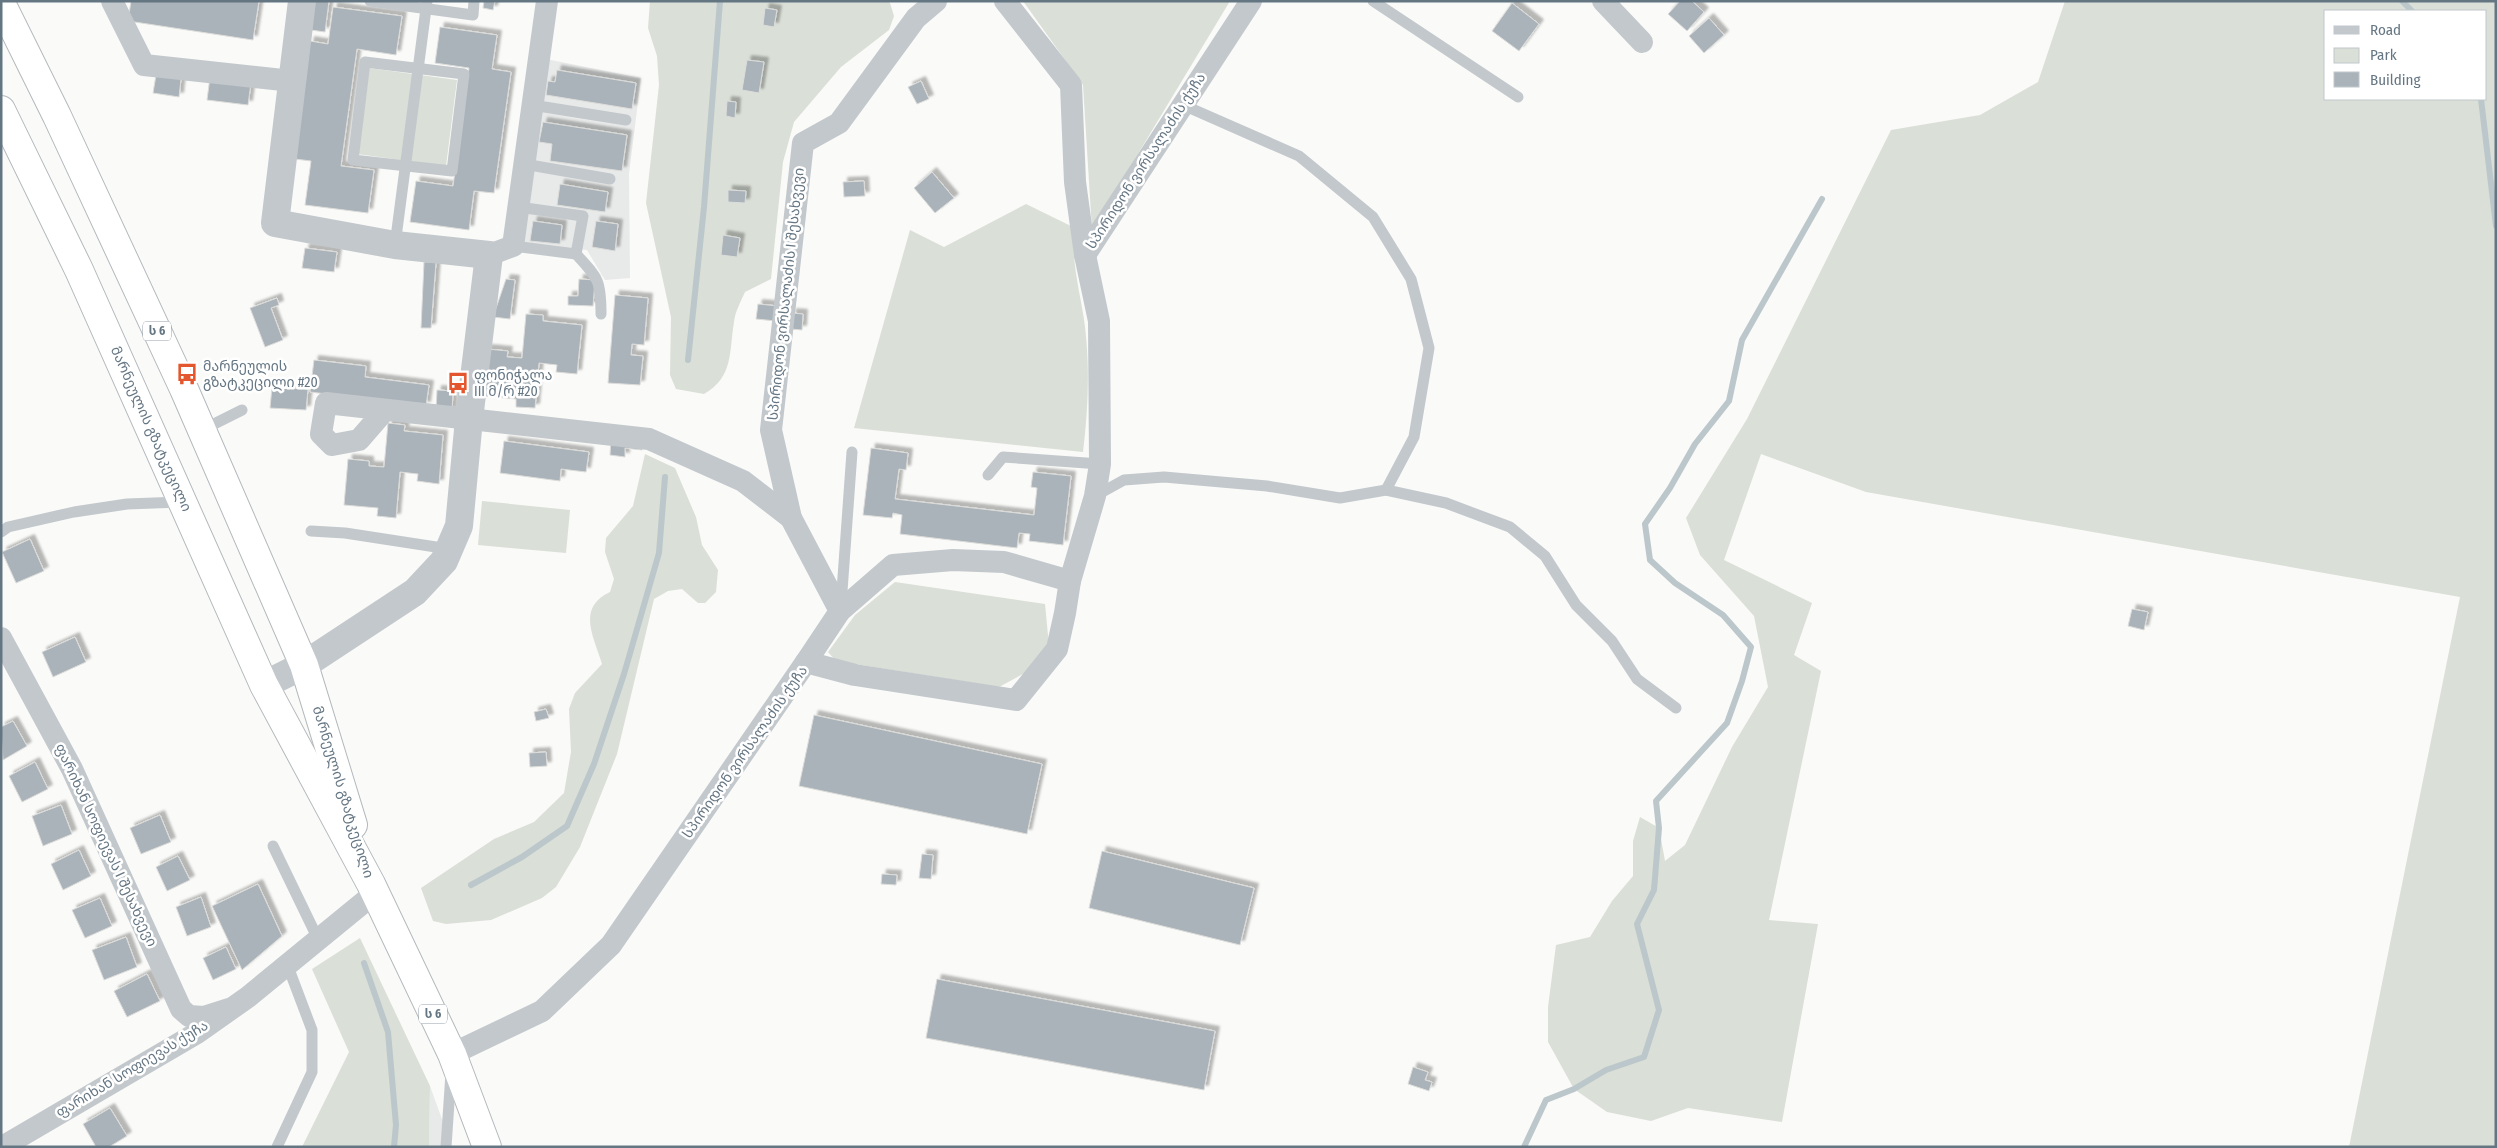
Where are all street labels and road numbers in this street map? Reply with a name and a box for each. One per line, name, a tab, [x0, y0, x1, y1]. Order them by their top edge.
street label: სპირიდონ ვირსალაძის ქუჩა	[1083, 70, 1209, 252]
street label: სპირიდონ ვირსალაძის I შესახვევი	[764, 167, 808, 421]
road number: ს 6	[143, 322, 171, 341]
street label: მარნეულის გზატკეცილი	[107, 344, 195, 514]
street label: სპირიდონ ვირსალაძის ქუჩა	[679, 663, 811, 841]
street label: მარნეულის გზატკეცილი	[309, 704, 377, 880]
street label: ფარიხან სოფიევას I შესახვევი	[51, 741, 161, 949]
road number: ს 6	[419, 1004, 447, 1024]
street label: ფარიხან სოფიევას ქუჩა	[53, 1017, 211, 1121]

